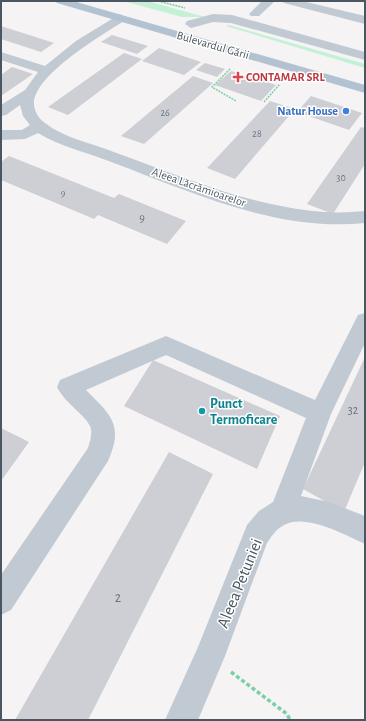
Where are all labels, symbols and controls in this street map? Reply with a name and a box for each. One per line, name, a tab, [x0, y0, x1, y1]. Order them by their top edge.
street label: Bulevardul Gării	[175, 29, 251, 61]
place label: CONTAMAR SRL	[246, 71, 325, 83]
marker: CONTAMAR SRL	[233, 72, 243, 82]
place label: Natur House	[277, 105, 338, 117]
marker: Natur House	[341, 106, 351, 116]
house number: 26	[160, 108, 170, 118]
house number: 28	[252, 129, 262, 139]
street label: Aleea Lăcrămioarelor	[150, 165, 248, 209]
house number: 30	[336, 173, 346, 183]
house number: 9	[61, 188, 66, 198]
house number: 9	[139, 212, 145, 224]
place label: Punct Termoficare	[210, 397, 278, 427]
house number: 32	[348, 404, 359, 416]
marker: Punct Termoficare	[197, 406, 207, 416]
street label: Aleea Petuniei	[214, 536, 265, 630]
house number: 2	[115, 591, 121, 605]

